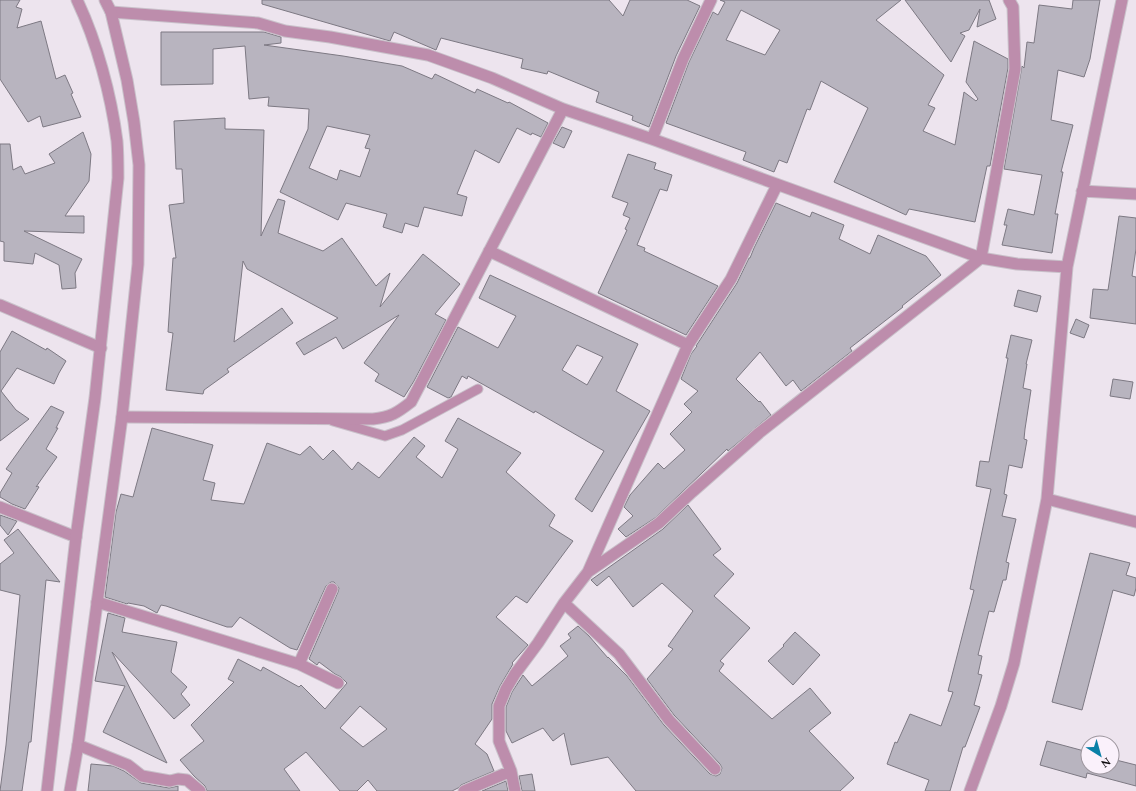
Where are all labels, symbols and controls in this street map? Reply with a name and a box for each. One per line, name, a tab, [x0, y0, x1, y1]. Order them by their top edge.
north arrow	[1080, 735, 1120, 775]
text: N	[1097, 753, 1114, 772]

